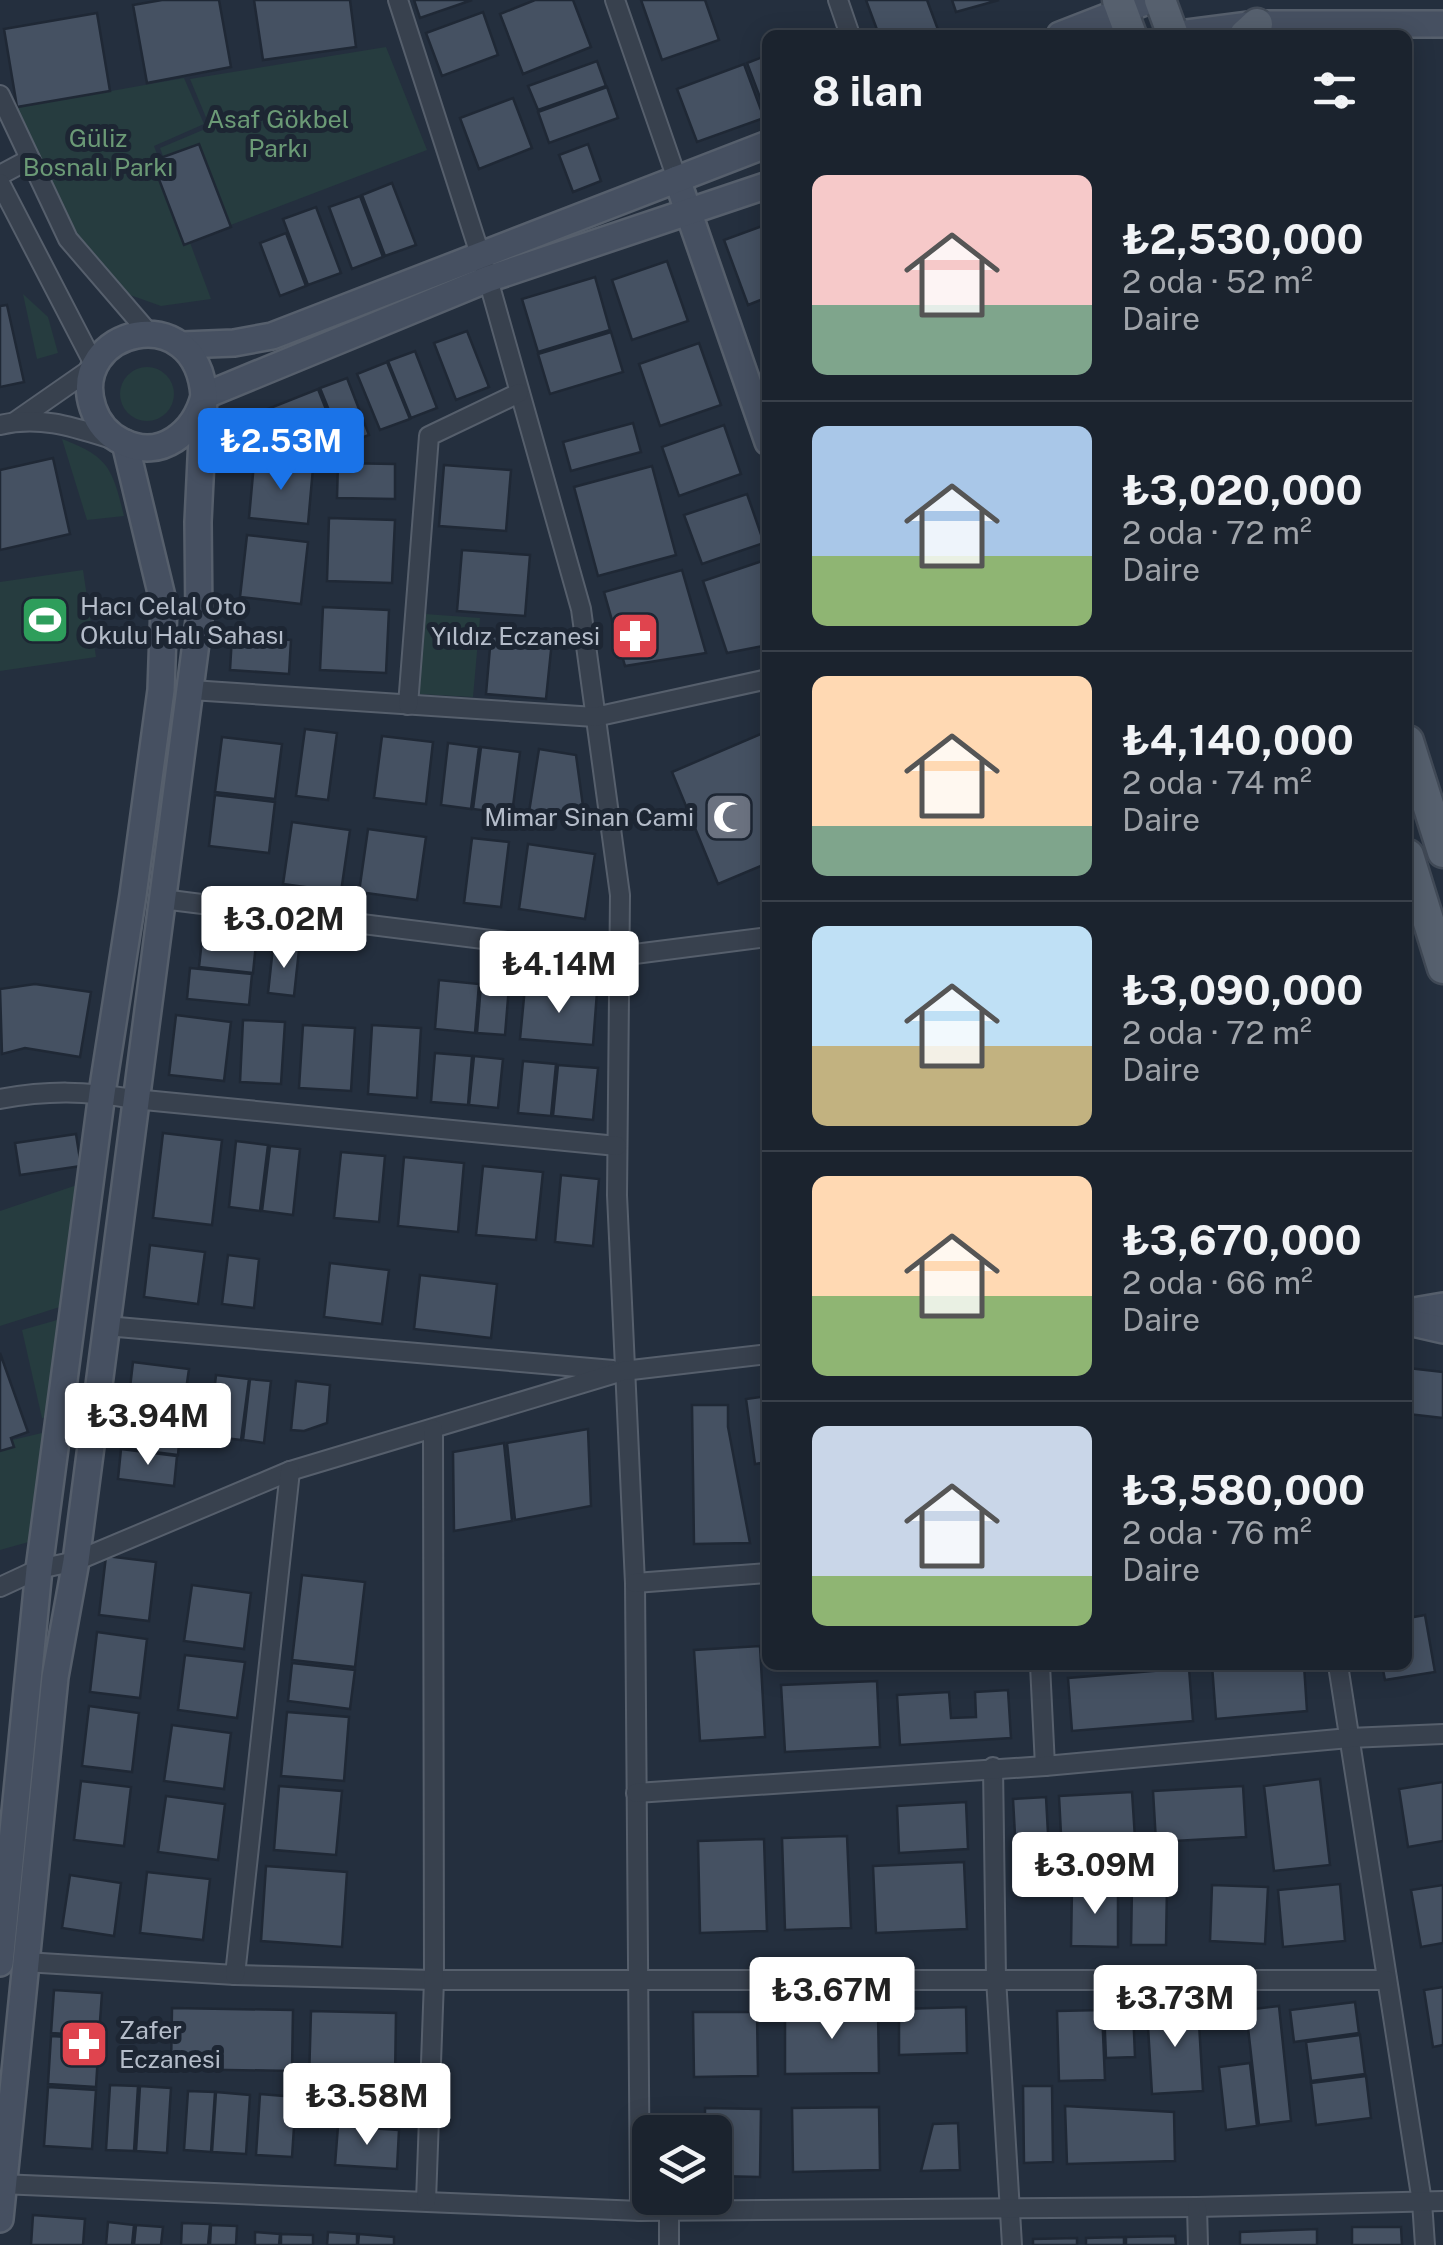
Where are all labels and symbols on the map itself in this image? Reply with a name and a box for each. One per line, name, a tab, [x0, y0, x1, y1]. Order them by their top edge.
park label: Asaf Gökbel Parkı	[207, 104, 349, 163]
park label: Güliz Bosnalı Parkı	[23, 123, 173, 182]
pin: ₺2.53M	[200, 408, 362, 493]
place label: Hacı Celal Oto Okulu Halı Sahası	[80, 591, 284, 650]
sports icon: Hacı Celal Oto Okulu Halı Sahası	[19, 594, 71, 646]
pharmacy icon: Yıldız Eczanesi	[609, 610, 661, 662]
place label: Yıldız Eczanesi	[431, 621, 600, 651]
mosque icon: Mimar Sinan Cami	[703, 791, 755, 843]
place label: Mimar Sinan Cami	[484, 802, 694, 832]
pin: ₺3.02M	[203, 886, 365, 971]
pin: ₺4.14M	[478, 931, 640, 1016]
pin: ₺3.94M	[67, 1383, 229, 1468]
pin: ₺3.09M	[1014, 1832, 1176, 1917]
pin: ₺3.67M	[751, 1957, 913, 2042]
pin: ₺3.73M	[1094, 1965, 1256, 2050]
place label: Zafer Eczanesi	[119, 2015, 221, 2074]
pharmacy icon: Zafer Eczanesi	[58, 2018, 110, 2070]
pin: ₺3.58M	[286, 2063, 448, 2148]

